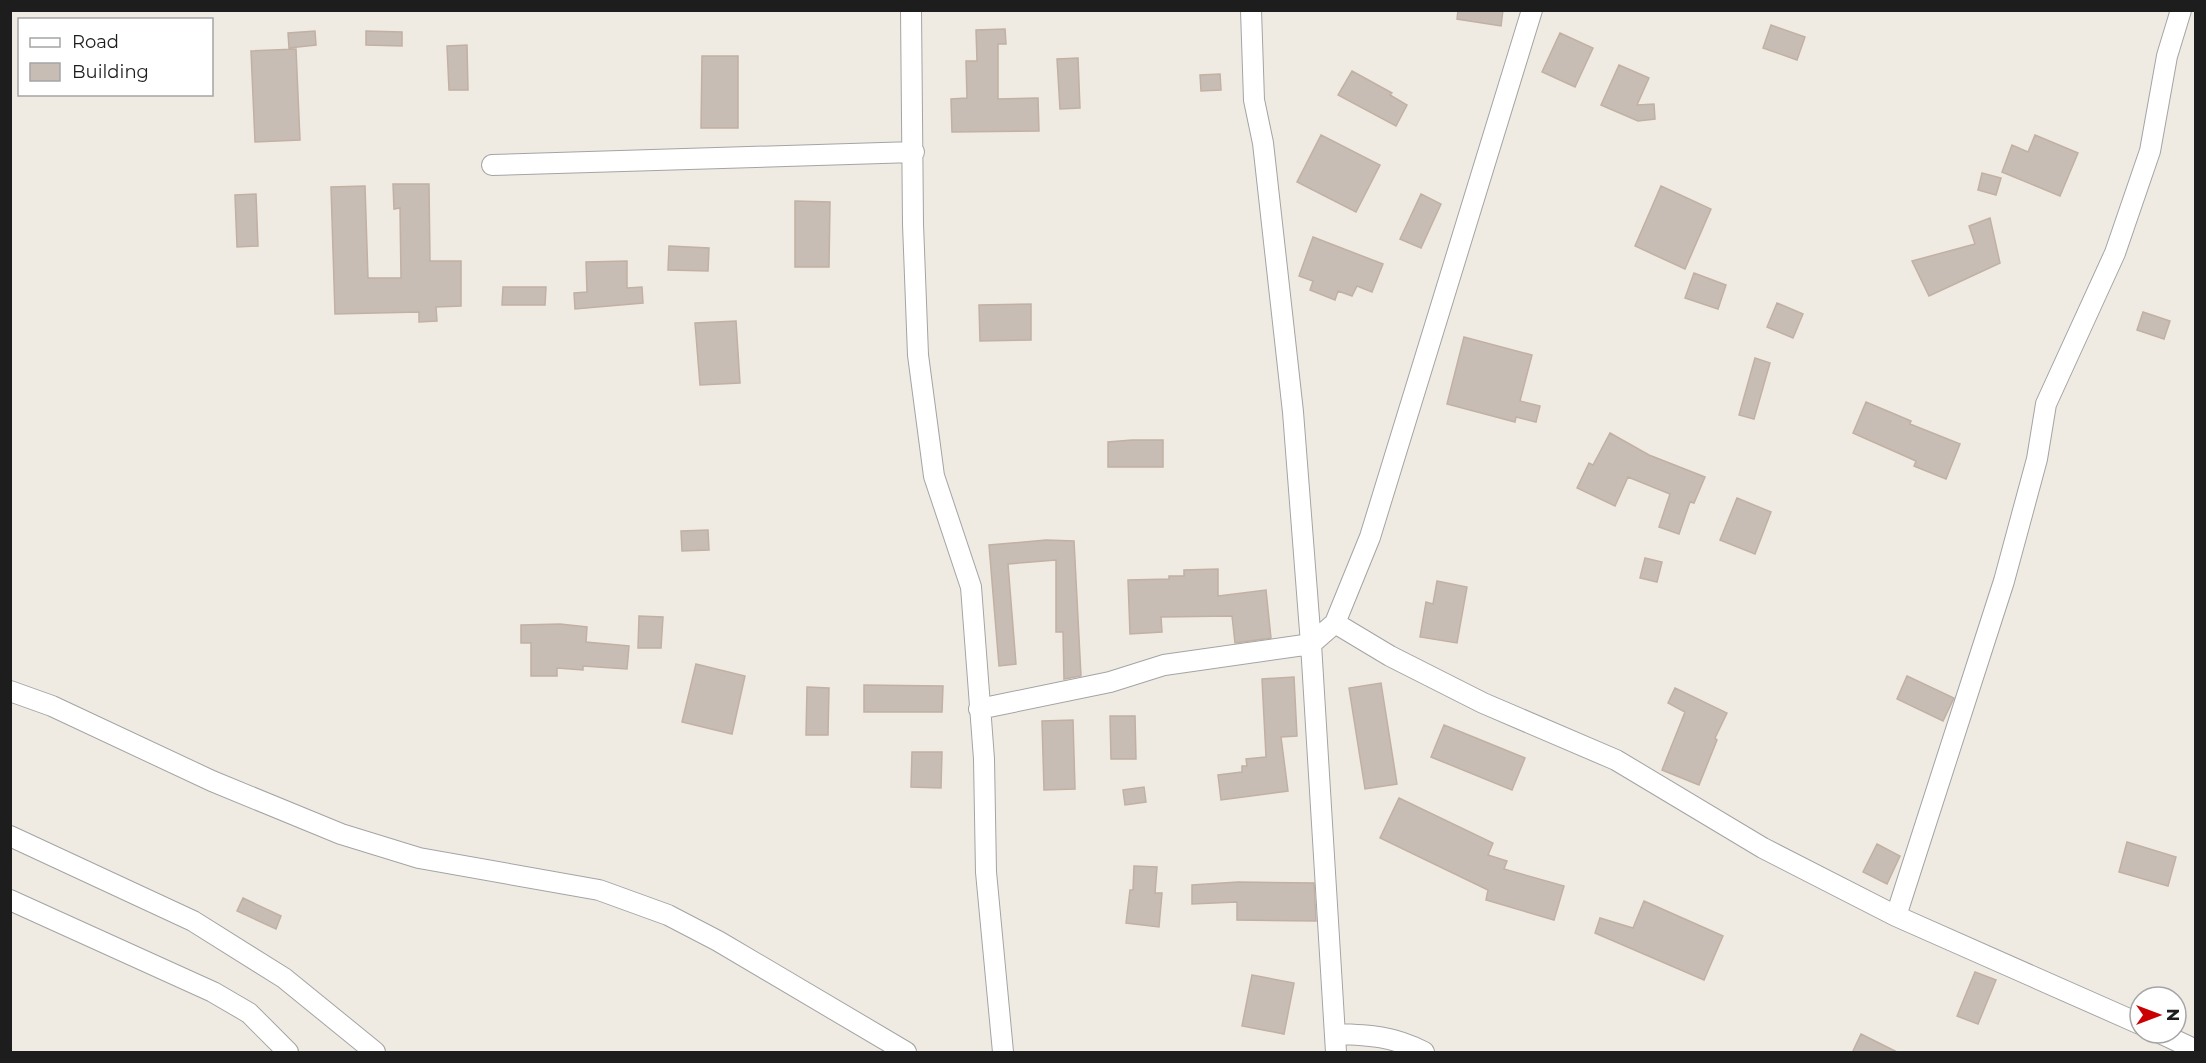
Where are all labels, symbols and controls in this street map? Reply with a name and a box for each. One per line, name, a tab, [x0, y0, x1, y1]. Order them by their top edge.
legend	[18, 18, 213, 96]
text: Road	[72, 31, 119, 53]
text: Building	[72, 61, 149, 83]
north arrow	[2128, 985, 2188, 1045]
text: N	[2163, 1009, 2182, 1021]

